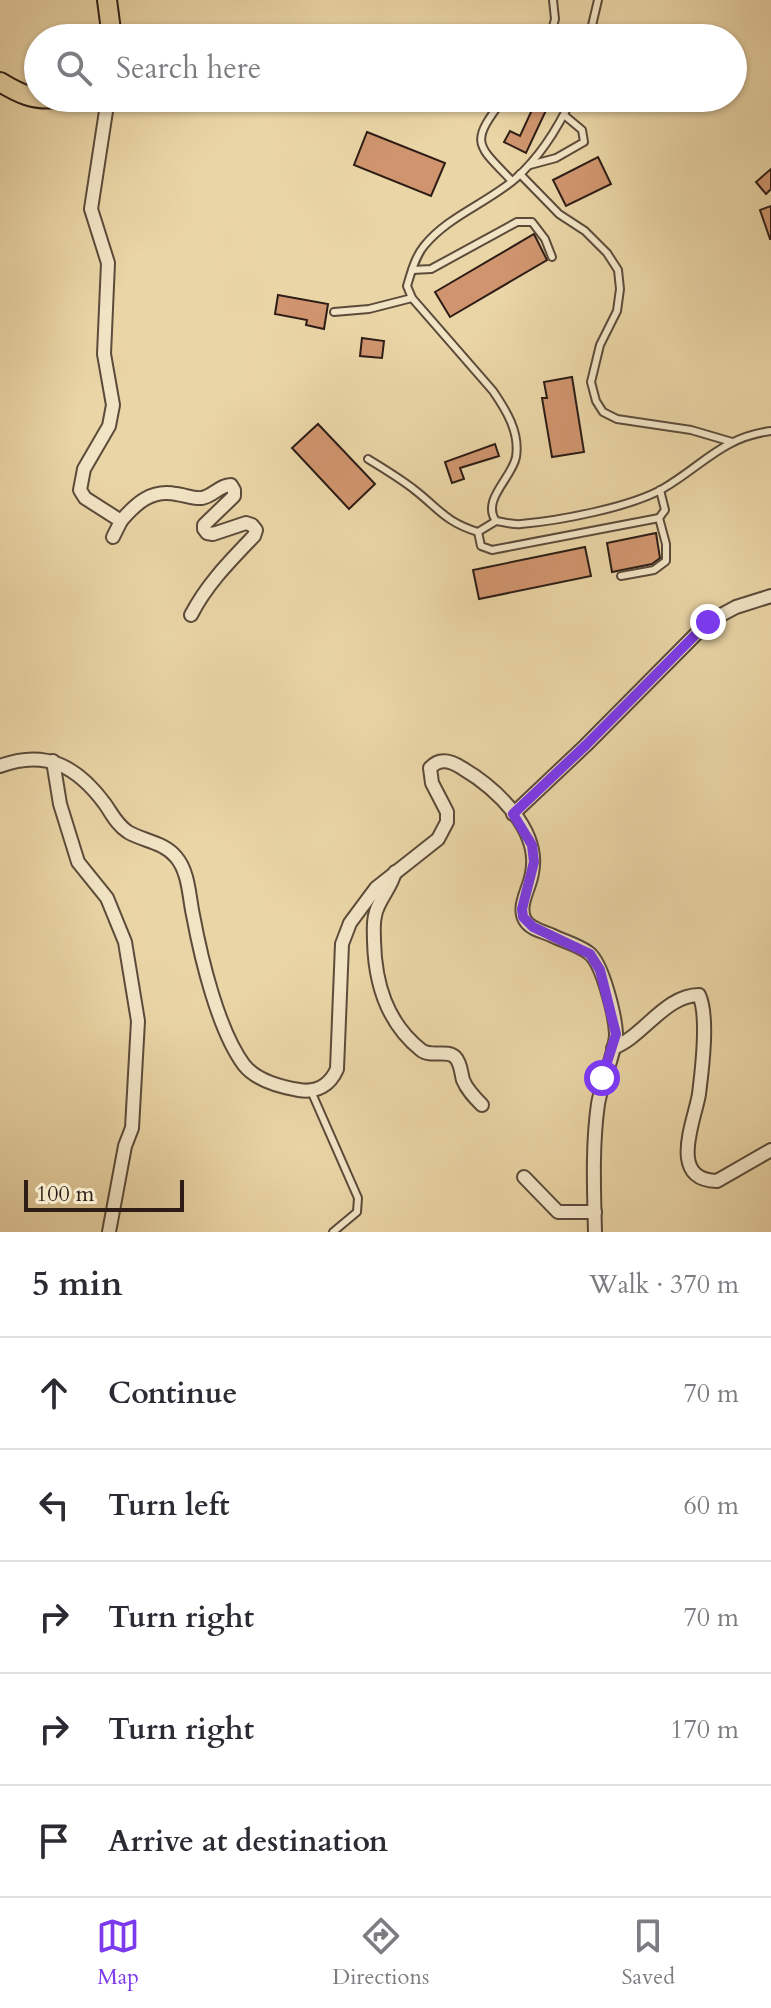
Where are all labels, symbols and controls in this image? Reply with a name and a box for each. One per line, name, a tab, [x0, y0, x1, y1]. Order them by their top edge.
search box	[24, 24, 747, 112]
icon: search	[52, 46, 96, 90]
text: Search here	[116, 48, 261, 89]
route end	[690, 604, 726, 640]
route start	[584, 1060, 620, 1096]
scale bar	[24, 1176, 184, 1212]
text: 100 m	[36, 1179, 94, 1209]
text: 5 min	[32, 1261, 123, 1307]
text: Walk · 370 m	[589, 1267, 739, 1302]
icon: ahead	[32, 1371, 76, 1415]
text: Continue	[108, 1373, 237, 1414]
text: 70 m	[683, 1376, 739, 1411]
icon: left	[32, 1483, 76, 1527]
text: Turn left	[108, 1485, 230, 1526]
text: 60 m	[683, 1488, 739, 1523]
icon: right	[32, 1595, 76, 1639]
text: Turn right	[108, 1597, 254, 1638]
text: 70 m	[683, 1600, 739, 1635]
icon: right	[32, 1707, 76, 1751]
text: Turn right	[108, 1709, 254, 1750]
text: 170 m	[670, 1712, 739, 1747]
icon: arrive	[32, 1819, 76, 1863]
text: Arrive at destination	[108, 1821, 388, 1862]
tab: Map	[96, 1914, 140, 1992]
tab: Directions	[332, 1914, 429, 1992]
tab: Saved	[622, 1914, 675, 1992]

